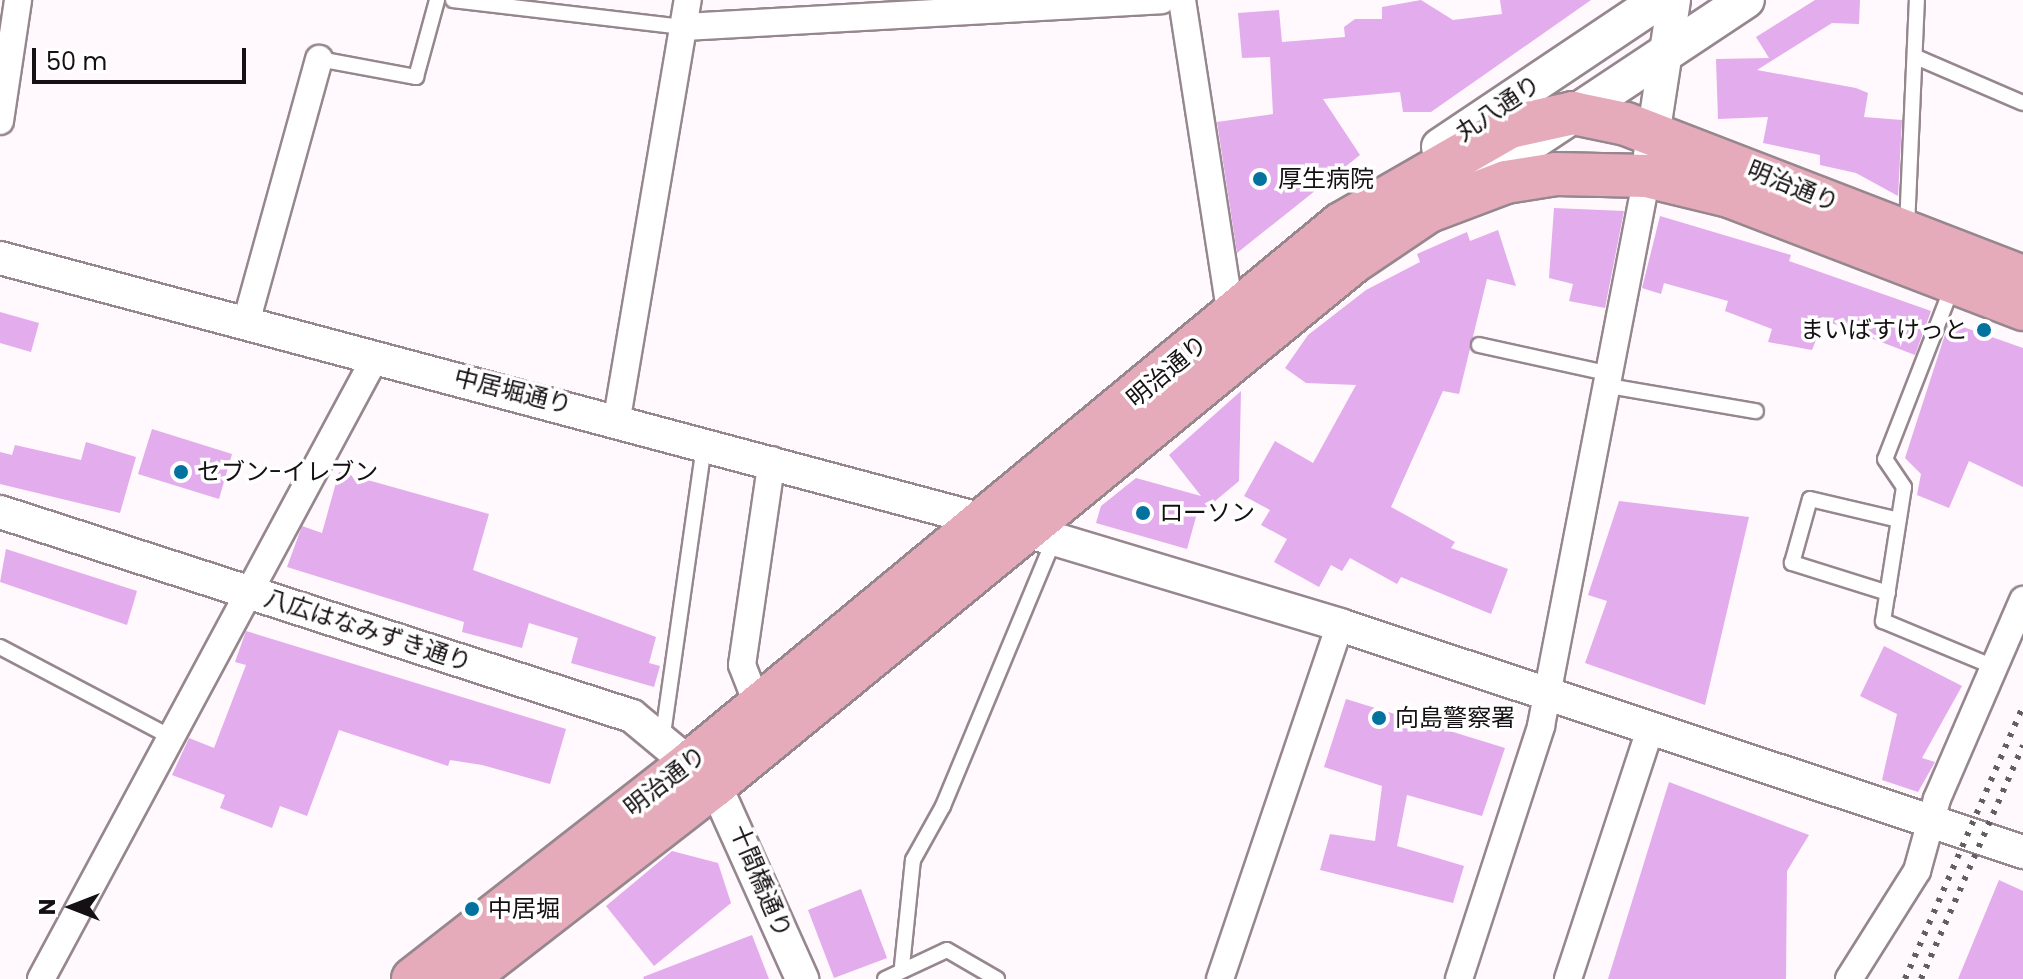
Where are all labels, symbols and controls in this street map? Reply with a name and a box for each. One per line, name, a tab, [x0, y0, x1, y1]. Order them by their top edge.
scale bar	[36, 32, 250, 82]
text: 50 m	[46, 45, 107, 78]
street label: 丸八通り	[1450, 69, 1546, 147]
street label: 明治通り	[1743, 155, 1843, 217]
place label: 厚生病院	[1278, 165, 1374, 193]
marker: 厚生病院	[1249, 168, 1271, 190]
place label: まいばすけっと	[1800, 316, 1968, 344]
marker: まいばすけっと	[1975, 321, 1993, 339]
street label: 明治通り	[1121, 329, 1213, 413]
street label: 中居堀通り	[451, 363, 575, 419]
place label: セブン-イレブン	[197, 458, 378, 486]
marker: セブン-イレブン	[172, 463, 190, 481]
place label: ローソン	[1159, 499, 1255, 527]
marker: ローソン	[1134, 504, 1152, 522]
street label: 八広はなみずき通り	[261, 583, 475, 677]
place label: 向島警察署	[1395, 704, 1515, 732]
marker: 向島警察署	[1370, 709, 1388, 727]
street label: 明治通り	[618, 740, 712, 822]
street label: 十間橋通り	[724, 820, 798, 942]
north arrow	[32, 867, 112, 947]
place label: 中居堀	[488, 895, 560, 923]
text: N	[32, 899, 63, 915]
marker: 中居堀	[463, 900, 481, 918]

